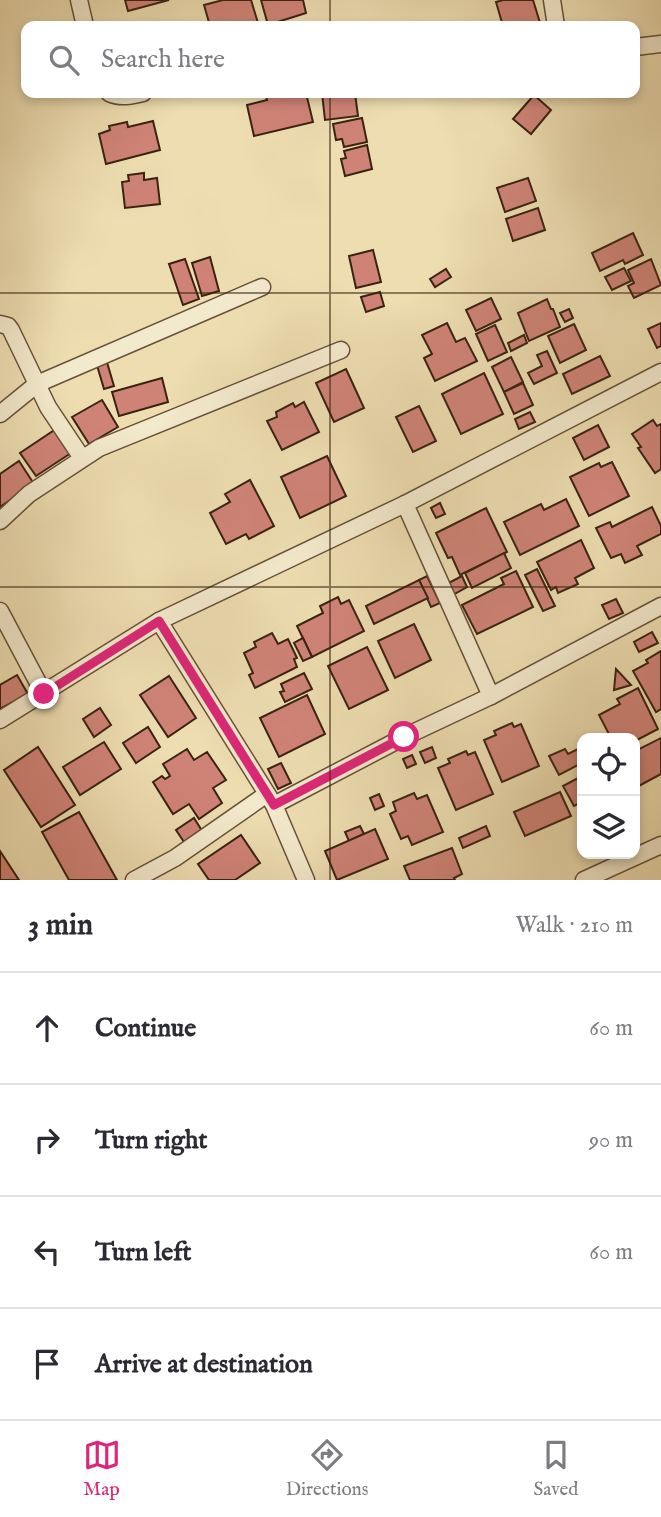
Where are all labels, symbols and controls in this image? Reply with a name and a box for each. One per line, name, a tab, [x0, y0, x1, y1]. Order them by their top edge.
search box	[21, 21, 640, 98]
icon: search	[45, 41, 83, 79]
text: Search here	[101, 43, 225, 76]
route end	[28, 678, 59, 709]
route start	[388, 721, 419, 752]
map controls	[577, 733, 640, 859]
button: locate	[577, 733, 640, 796]
button: layers	[577, 796, 640, 859]
text: 3 min	[28, 907, 93, 945]
text: Walk · 210 m	[516, 911, 633, 940]
icon: ahead	[28, 1009, 66, 1047]
text: Continue	[95, 1012, 196, 1045]
text: 60 m	[589, 1014, 633, 1043]
icon: right	[28, 1121, 66, 1159]
text: Turn right	[95, 1124, 208, 1157]
text: 90 m	[589, 1126, 633, 1155]
icon: left	[28, 1233, 66, 1271]
text: Turn left	[95, 1236, 192, 1269]
text: 60 m	[589, 1238, 633, 1267]
icon: arrive	[28, 1345, 66, 1383]
text: Arrive at destination	[95, 1348, 313, 1381]
tab: Map	[83, 1436, 121, 1502]
tab: Directions	[286, 1436, 368, 1502]
tab: Saved	[533, 1436, 578, 1502]

